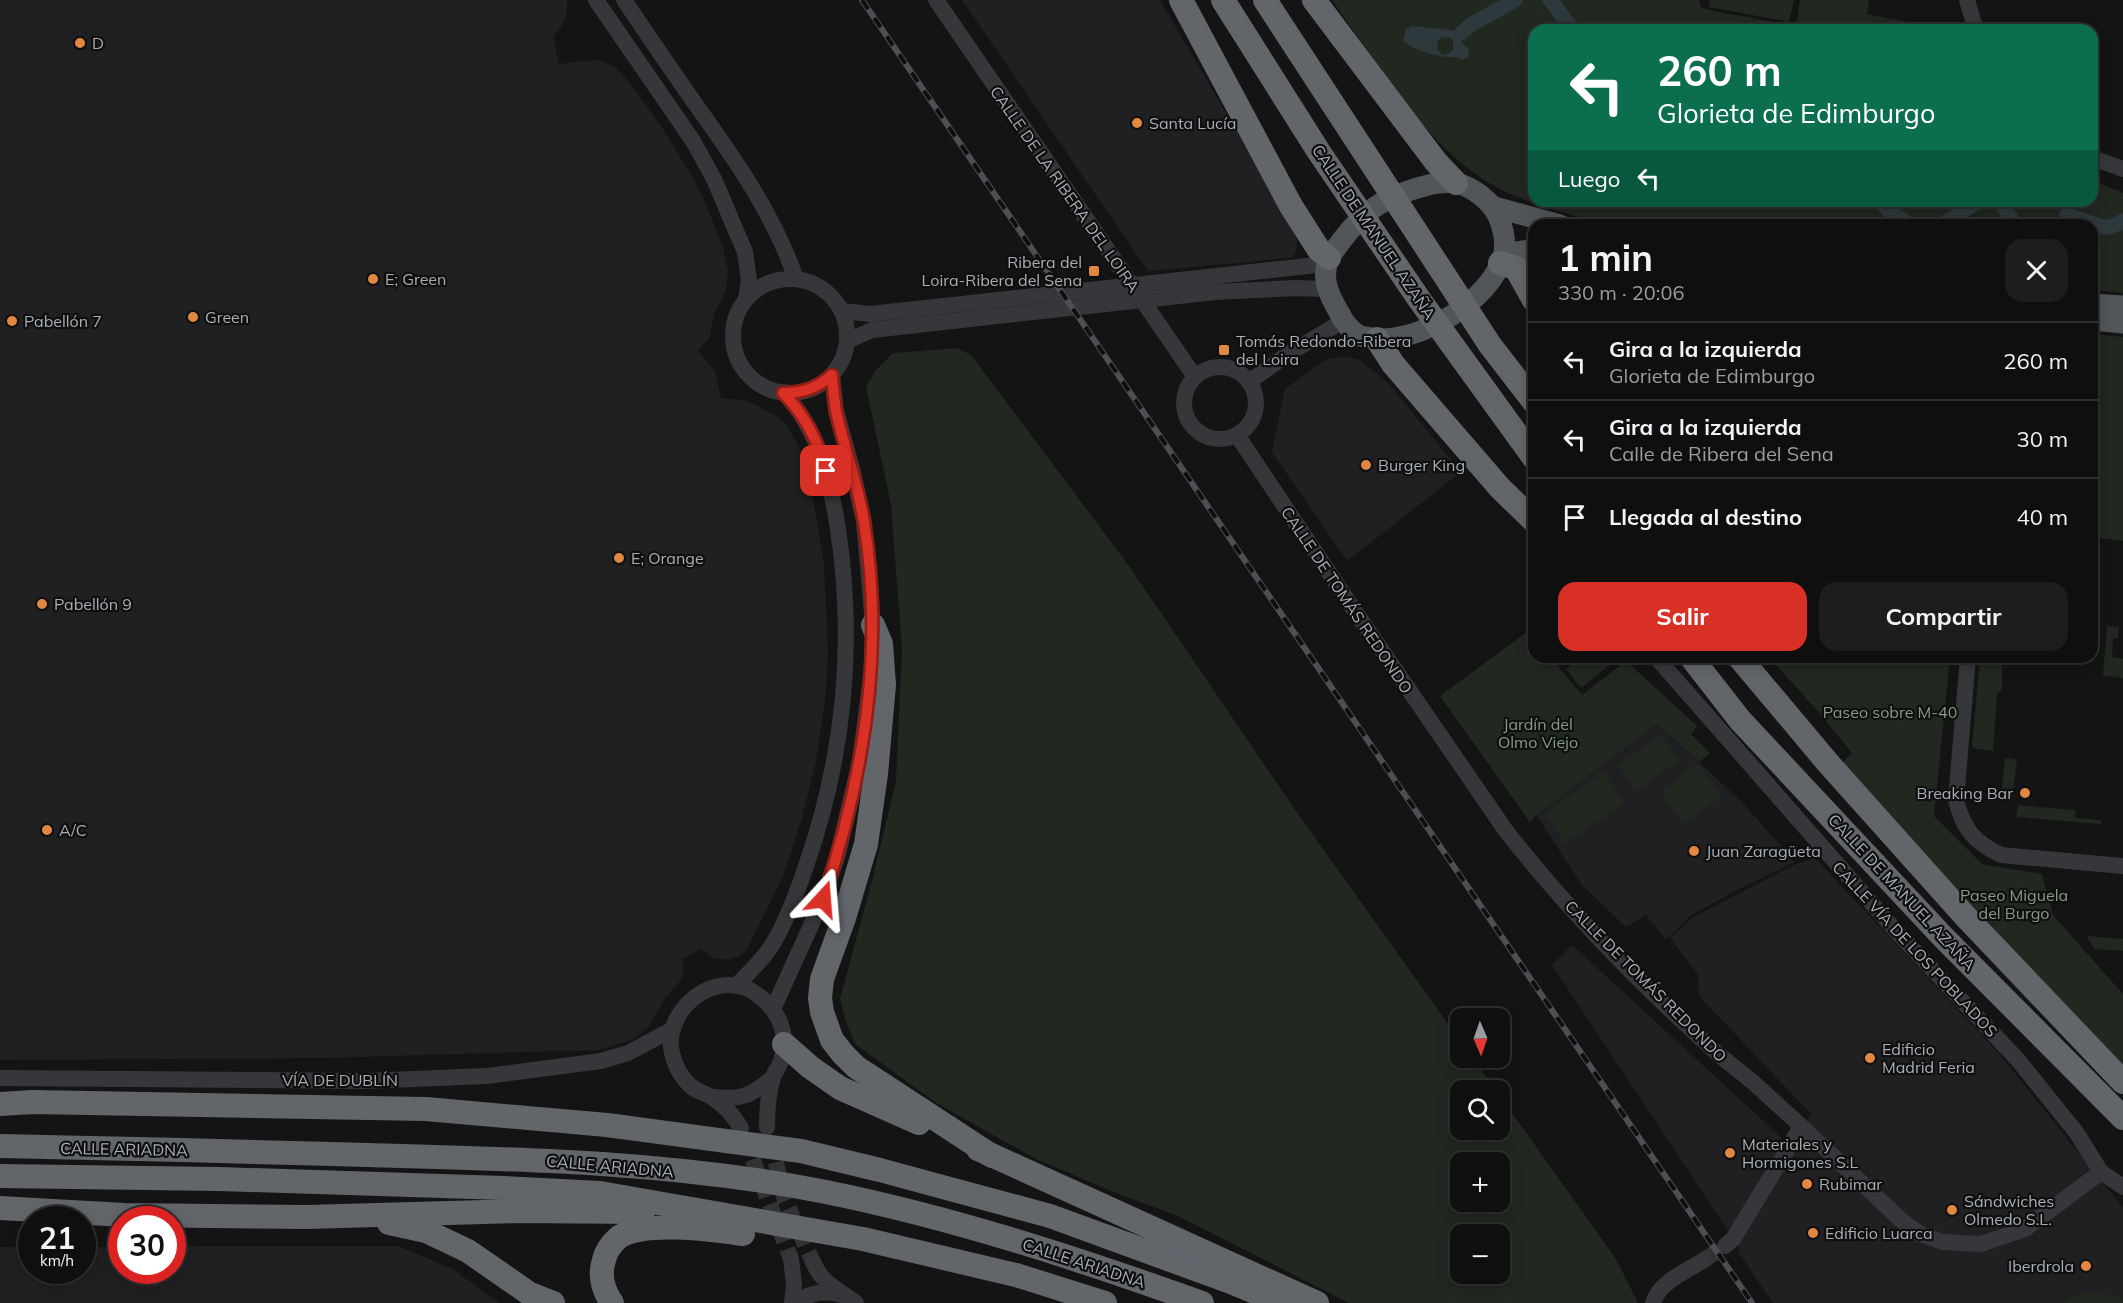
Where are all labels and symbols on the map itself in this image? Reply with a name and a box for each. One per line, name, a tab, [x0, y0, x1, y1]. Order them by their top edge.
place label: D	[92, 33, 104, 53]
marker: D	[73, 36, 87, 50]
street label: CALLE DE LA RIBERA DEL LOIRA	[986, 82, 1144, 296]
place label: Santa Lucía	[1149, 113, 1236, 133]
marker: Santa Lucía	[1130, 116, 1144, 130]
street label: CALLE DE MANUEL AZAÑA	[1308, 141, 1440, 324]
place label: Ribera del Loira-Ribera del Sena	[922, 252, 1082, 290]
marker: Ribera del Loira-Ribera del Sena	[1087, 264, 1101, 278]
place label: E; Green	[385, 269, 446, 289]
marker: E; Green	[366, 272, 380, 286]
place label: Green	[205, 307, 249, 327]
marker: Green	[186, 310, 200, 324]
place label: Pabellón 7	[24, 311, 102, 331]
marker: Pabellón 7	[5, 314, 19, 328]
place label: Tomás Redondo-Ribera del Loira	[1236, 331, 1411, 369]
marker: Tomás Redondo-Ribera del Loira	[1217, 343, 1231, 357]
pin	[800, 445, 851, 496]
place label: Burger King	[1378, 455, 1465, 475]
marker: Burger King	[1359, 458, 1373, 472]
street label: CALLE DE TOMÁS REDONDO	[1277, 503, 1417, 697]
place label: E; Orange	[631, 548, 704, 568]
marker: E; Orange	[612, 551, 626, 565]
place label: Pabellón 9	[54, 594, 132, 614]
marker: Pabellón 9	[35, 597, 49, 611]
park label: Paseo sobre M-40	[1823, 702, 1957, 722]
park label: Jardín del Olmo Viejo	[1498, 714, 1578, 752]
place label: Breaking Bar	[1917, 783, 2013, 803]
marker: Breaking Bar	[2018, 786, 2032, 800]
street label: CALLE DE MANUEL AZAÑA	[1824, 810, 1980, 975]
place label: A/C	[59, 820, 87, 840]
marker: A/C	[40, 823, 54, 837]
place label: Juan Zaragüeta	[1706, 841, 1821, 861]
marker: Juan Zaragüeta	[1687, 844, 1701, 858]
street label: CALLE VÍA DE LOS POBLADOS	[1828, 857, 2002, 1041]
position arrow	[791, 867, 855, 931]
park label: Paseo Miguela del Burgo	[1960, 885, 2068, 923]
street label: CALLE DE TOMÁS REDONDO	[1561, 896, 1731, 1066]
north arrow	[1450, 1008, 1510, 1068]
place label: Edificio Madrid Feria	[1882, 1039, 1975, 1077]
marker: Edificio Madrid Feria	[1863, 1051, 1877, 1065]
street label: VÍA DE DUBLÍN	[282, 1070, 398, 1090]
place label: Materiales y Hormigones S.L	[1742, 1134, 1858, 1172]
street label: CALLE ARIADNA	[60, 1138, 188, 1160]
marker: Materiales y Hormigones S.L	[1723, 1146, 1737, 1160]
street label: CALLE ARIADNA	[545, 1150, 675, 1182]
place label: Rubimar	[1819, 1174, 1882, 1194]
marker: Rubimar	[1800, 1177, 1814, 1191]
place label: Sándwiches Olmedo S.L.	[1964, 1191, 2054, 1229]
marker: Sándwiches Olmedo S.L.	[1945, 1203, 1959, 1217]
speed limit sign: 30	[108, 1206, 186, 1284]
place label: Edificio Luarca	[1825, 1223, 1933, 1243]
marker: Edificio Luarca	[1806, 1226, 1820, 1240]
street label: CALLE ARIADNA	[1020, 1234, 1148, 1292]
place label: Iberdrola	[2008, 1256, 2074, 1276]
marker: Iberdrola	[2079, 1259, 2093, 1273]

